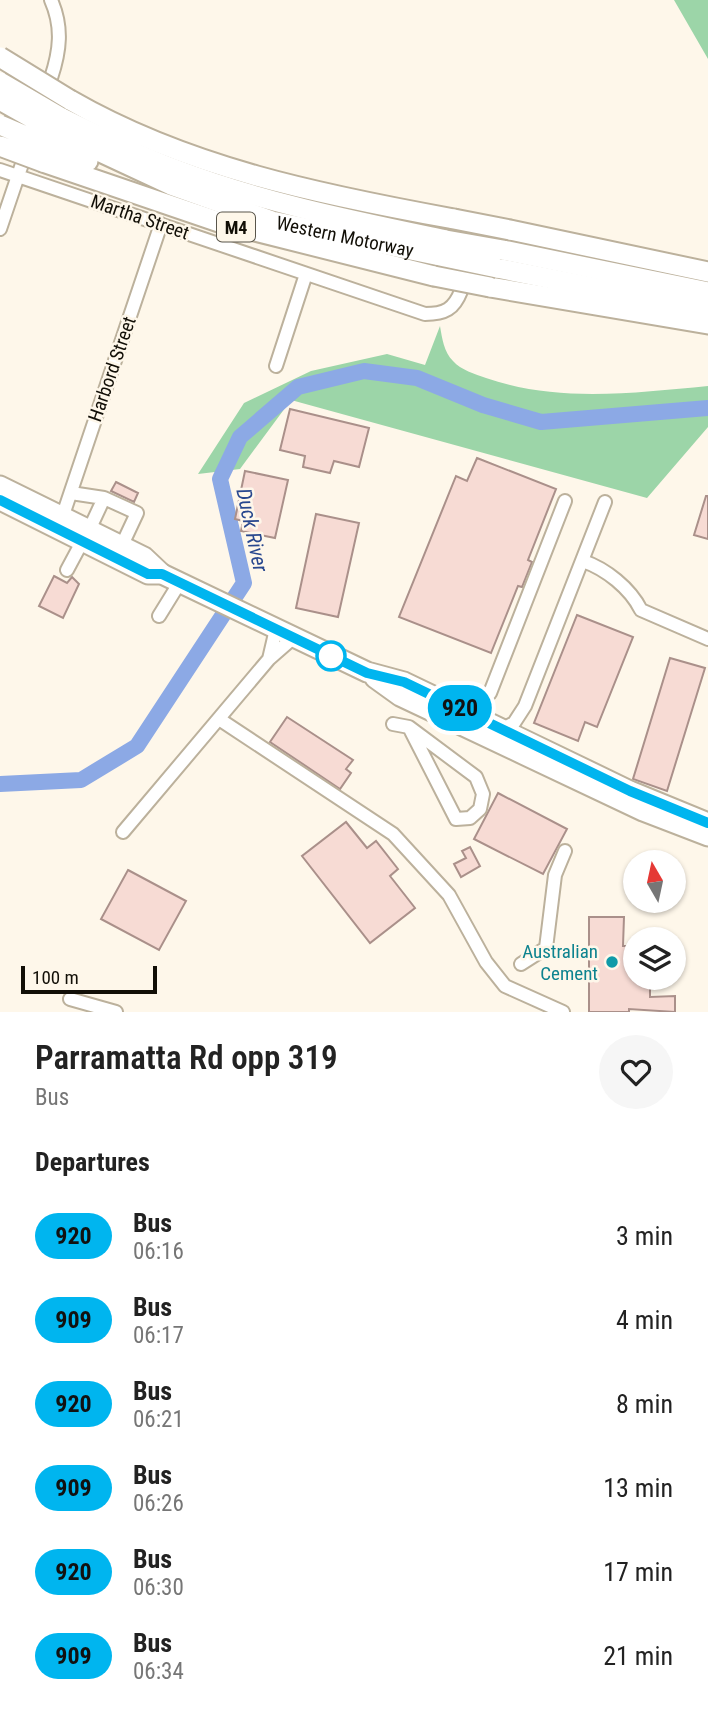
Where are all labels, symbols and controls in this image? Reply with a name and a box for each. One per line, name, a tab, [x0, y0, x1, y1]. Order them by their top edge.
street label: Martha Street	[88, 189, 192, 245]
street label: Western Motorway	[274, 211, 416, 262]
road number: M4	[217, 212, 255, 242]
street label: Harbord Street	[83, 313, 141, 425]
water label: Duck River	[231, 486, 273, 575]
unlabelled marker	[316, 641, 346, 671]
line badge: 920	[420, 685, 500, 731]
text: 920	[442, 694, 478, 722]
north arrow	[623, 850, 686, 914]
map controls	[623, 850, 686, 990]
button: layers	[623, 927, 686, 990]
place label: Australian Cement	[522, 940, 598, 985]
marker: Australian Cement	[604, 954, 620, 970]
scale bar	[21, 963, 158, 995]
text: 100 m	[32, 966, 79, 989]
button: heart	[599, 1035, 673, 1109]
text: Parramatta Rd opp 319	[35, 1038, 338, 1077]
text: Bus	[35, 1084, 69, 1111]
text: Departures	[35, 1147, 150, 1177]
text: Bus	[133, 1208, 172, 1238]
text: 3 min	[616, 1221, 673, 1251]
text: 920	[55, 1222, 92, 1250]
text: 06:16	[133, 1238, 184, 1265]
text: Bus	[133, 1292, 172, 1322]
text: 4 min	[616, 1305, 673, 1335]
text: 909	[55, 1306, 92, 1334]
text: 06:17	[133, 1322, 184, 1349]
text: Bus	[133, 1376, 172, 1406]
text: 8 min	[616, 1389, 673, 1419]
text: 920	[55, 1390, 92, 1418]
text: 06:21	[133, 1406, 184, 1433]
text: Bus	[133, 1460, 172, 1490]
text: 13 min	[603, 1473, 673, 1503]
text: 909	[55, 1474, 92, 1502]
text: 06:26	[133, 1490, 184, 1517]
text: Bus	[133, 1544, 172, 1574]
text: 17 min	[603, 1557, 673, 1587]
text: 920	[55, 1558, 92, 1586]
text: 06:30	[133, 1574, 184, 1601]
text: Bus	[133, 1628, 172, 1658]
text: 21 min	[603, 1641, 673, 1671]
text: 909	[55, 1642, 92, 1670]
text: 06:34	[133, 1658, 184, 1685]

